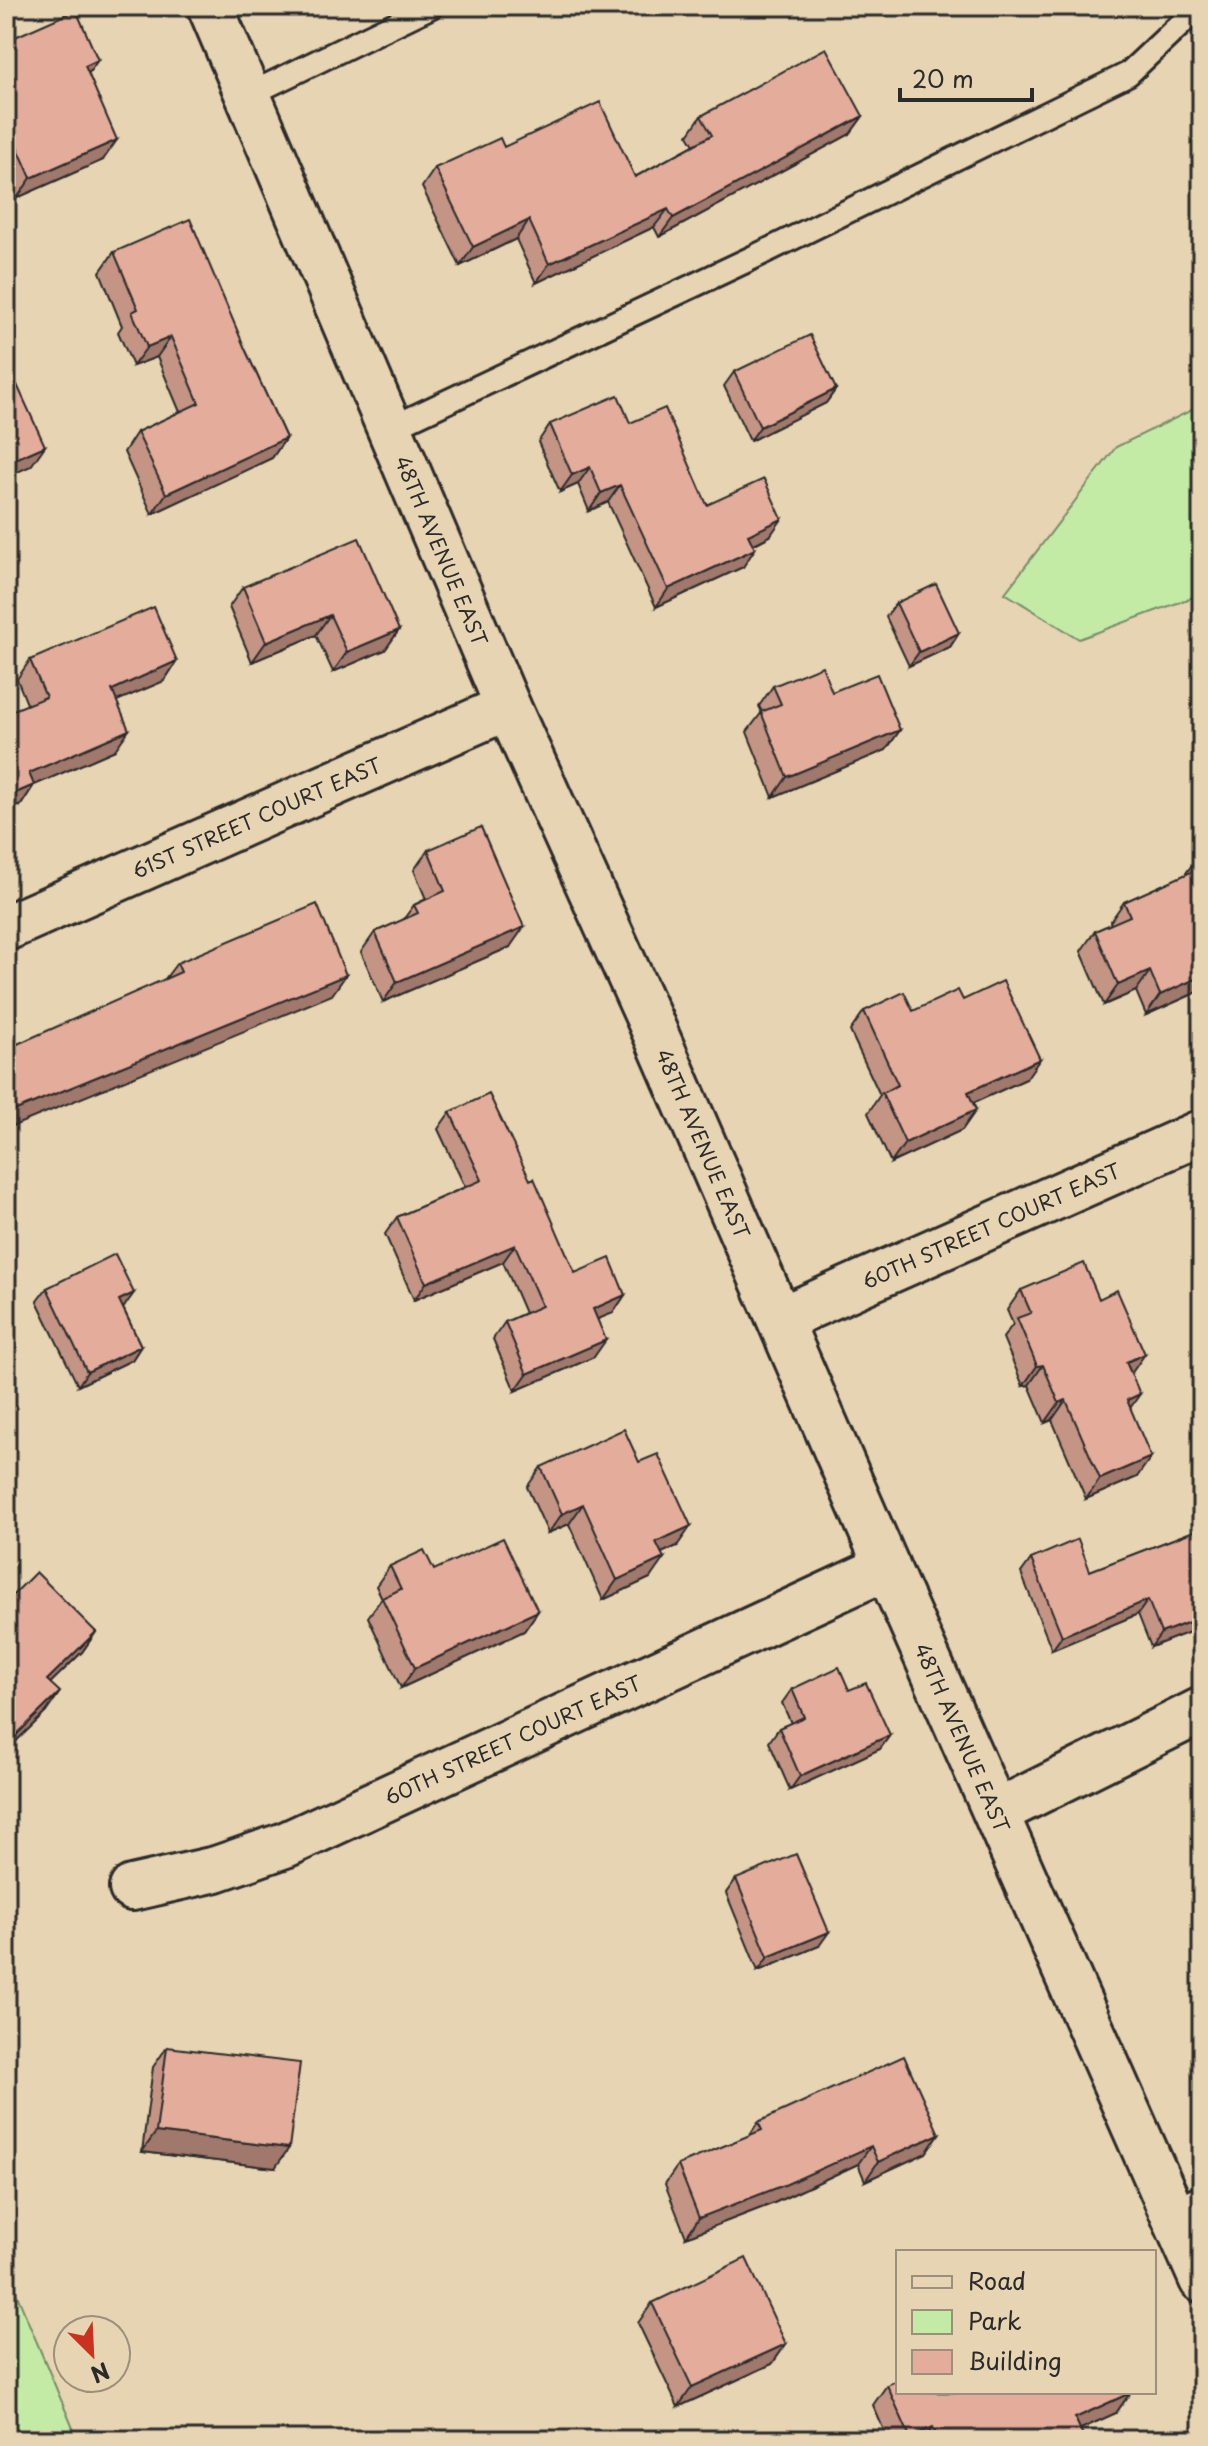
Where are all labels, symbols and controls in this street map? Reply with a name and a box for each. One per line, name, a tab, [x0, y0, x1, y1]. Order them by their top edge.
scale bar	[900, 52, 1032, 102]
text: 20 m	[912, 60, 974, 96]
street label: 48TH AVENUE EAST	[388, 451, 495, 651]
street label: 61ST STREET COURT EAST	[127, 749, 386, 886]
street label: 48TH AVENUE EAST	[649, 1044, 758, 1244]
street label: 60TH STREET COURT EAST	[857, 1155, 1125, 1296]
street label: 48TH AVENUE EAST	[907, 1638, 1017, 1837]
street label: 60TH STREET COURT EAST	[379, 1667, 646, 1812]
legend	[896, 2250, 1156, 2394]
text: Road	[968, 2262, 1026, 2298]
text: Park	[968, 2302, 1022, 2338]
north arrow	[52, 2314, 132, 2394]
text: Building	[968, 2342, 1062, 2378]
text: N	[86, 2355, 115, 2392]

